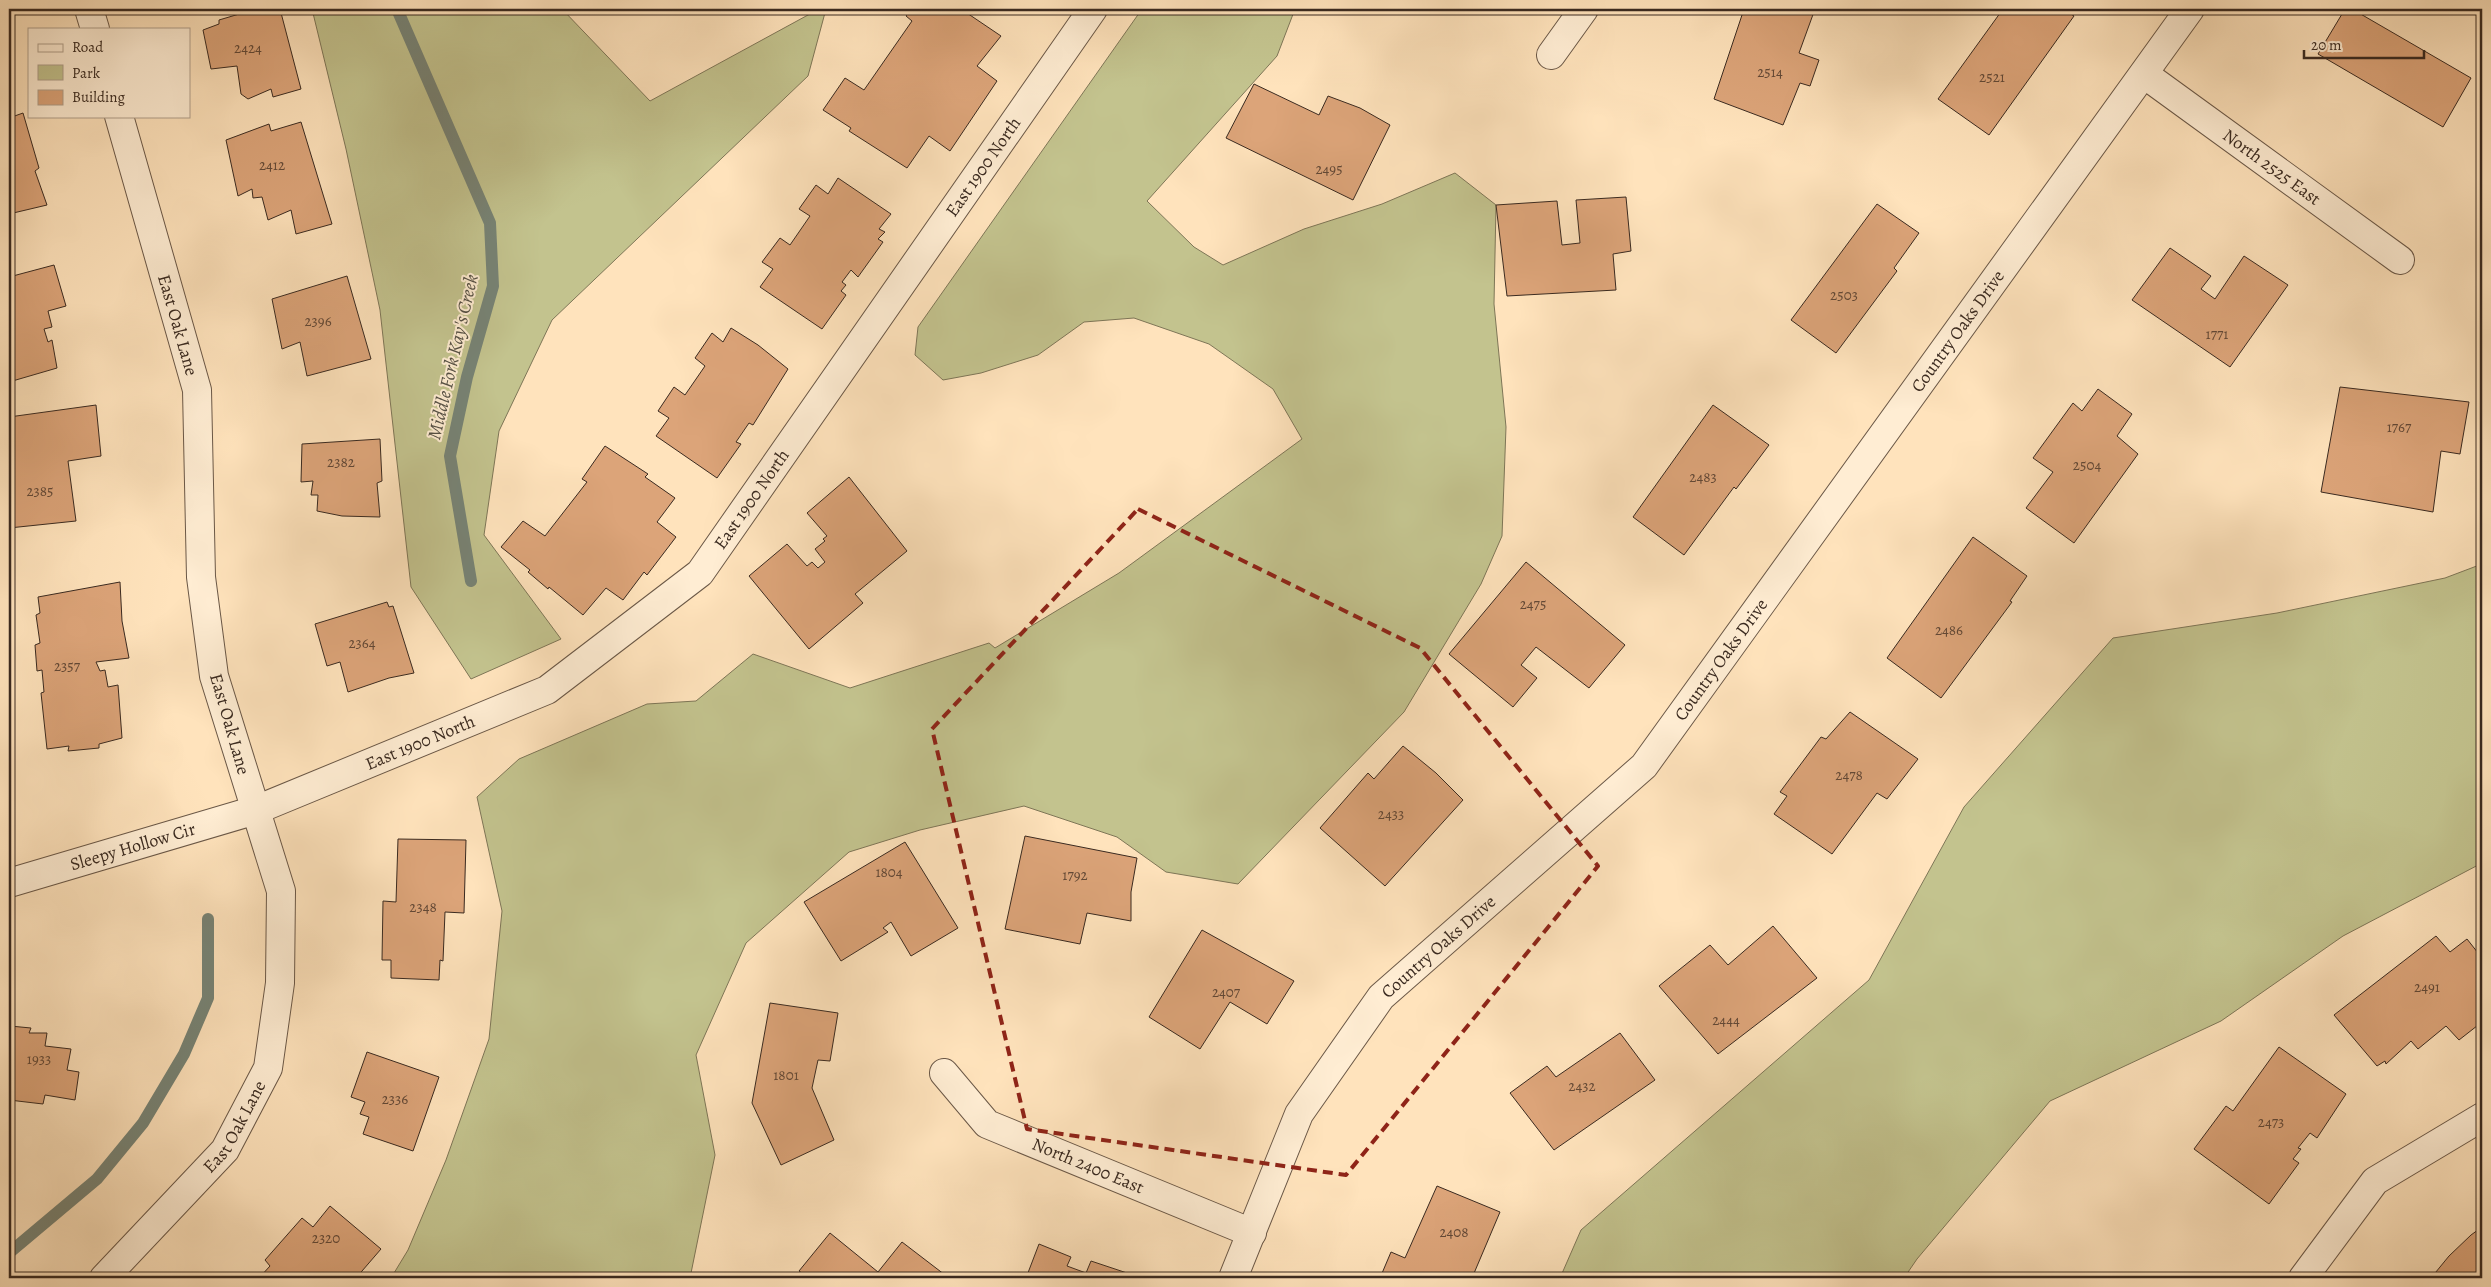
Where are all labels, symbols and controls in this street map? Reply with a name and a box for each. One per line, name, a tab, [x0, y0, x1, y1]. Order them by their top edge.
legend	[28, 28, 190, 118]
scale bar	[2304, 28, 2424, 60]
text: 20 m	[2311, 35, 2342, 55]
text: Road	[72, 37, 104, 57]
house number: 2424	[234, 38, 262, 58]
house number: 2514	[1757, 62, 1783, 82]
text: Park	[72, 63, 101, 83]
house number: 2521	[1979, 67, 2005, 87]
text: Building	[72, 87, 125, 107]
street label: East 1900 North	[940, 112, 1026, 222]
street label: North 2525 East	[2218, 123, 2326, 211]
house number: 2412	[259, 155, 285, 175]
house number: 2495	[1315, 159, 1343, 179]
street label: Country Oaks Drive	[1905, 265, 2010, 397]
street label: East Oak Lane	[152, 272, 204, 378]
water label: Middle Fork Kay's Creek	[421, 272, 485, 442]
house number: 2503	[1830, 285, 1858, 305]
house number: 2396	[304, 311, 332, 331]
house number: 1771	[2206, 324, 2228, 344]
house number: 1767	[2387, 417, 2412, 437]
street label: East 1900 North	[708, 444, 795, 554]
house number: 2382	[327, 452, 355, 472]
house number: 2504	[2073, 455, 2101, 475]
house number: 2483	[1689, 467, 1717, 487]
house number: 2385	[26, 481, 54, 501]
house number: 2475	[1520, 594, 1546, 614]
street label: Country Oaks Drive	[1669, 594, 1773, 725]
house number: 2486	[1935, 620, 1963, 640]
house number: 2364	[348, 633, 376, 653]
house number: 2357	[54, 656, 81, 676]
street label: East Oak Lane	[204, 671, 256, 777]
street label: East 1900 North	[362, 709, 479, 776]
house number: 2478	[1835, 765, 1863, 785]
house number: 2433	[1378, 804, 1404, 824]
street label: Sleepy Hollow Cir	[67, 817, 198, 876]
house number: 1804	[875, 862, 903, 882]
house number: 1792	[1062, 865, 1088, 885]
street label: Country Oaks Drive	[1376, 890, 1501, 1004]
house number: 2348	[409, 897, 437, 917]
house number: 2491	[2414, 977, 2440, 997]
house number: 2407	[1212, 982, 1241, 1002]
house number: 2444	[1712, 1010, 1740, 1030]
house number: 1933	[27, 1049, 51, 1069]
house number: 1801	[773, 1065, 799, 1085]
street label: East Oak Lane	[198, 1076, 271, 1178]
house number: 2432	[1568, 1076, 1596, 1096]
house number: 2336	[382, 1089, 408, 1109]
house number: 2473	[2258, 1112, 2284, 1132]
street label: North 2400 East	[1028, 1132, 1148, 1199]
house number: 2408	[1439, 1222, 1469, 1242]
house number: 2320	[312, 1228, 340, 1248]

